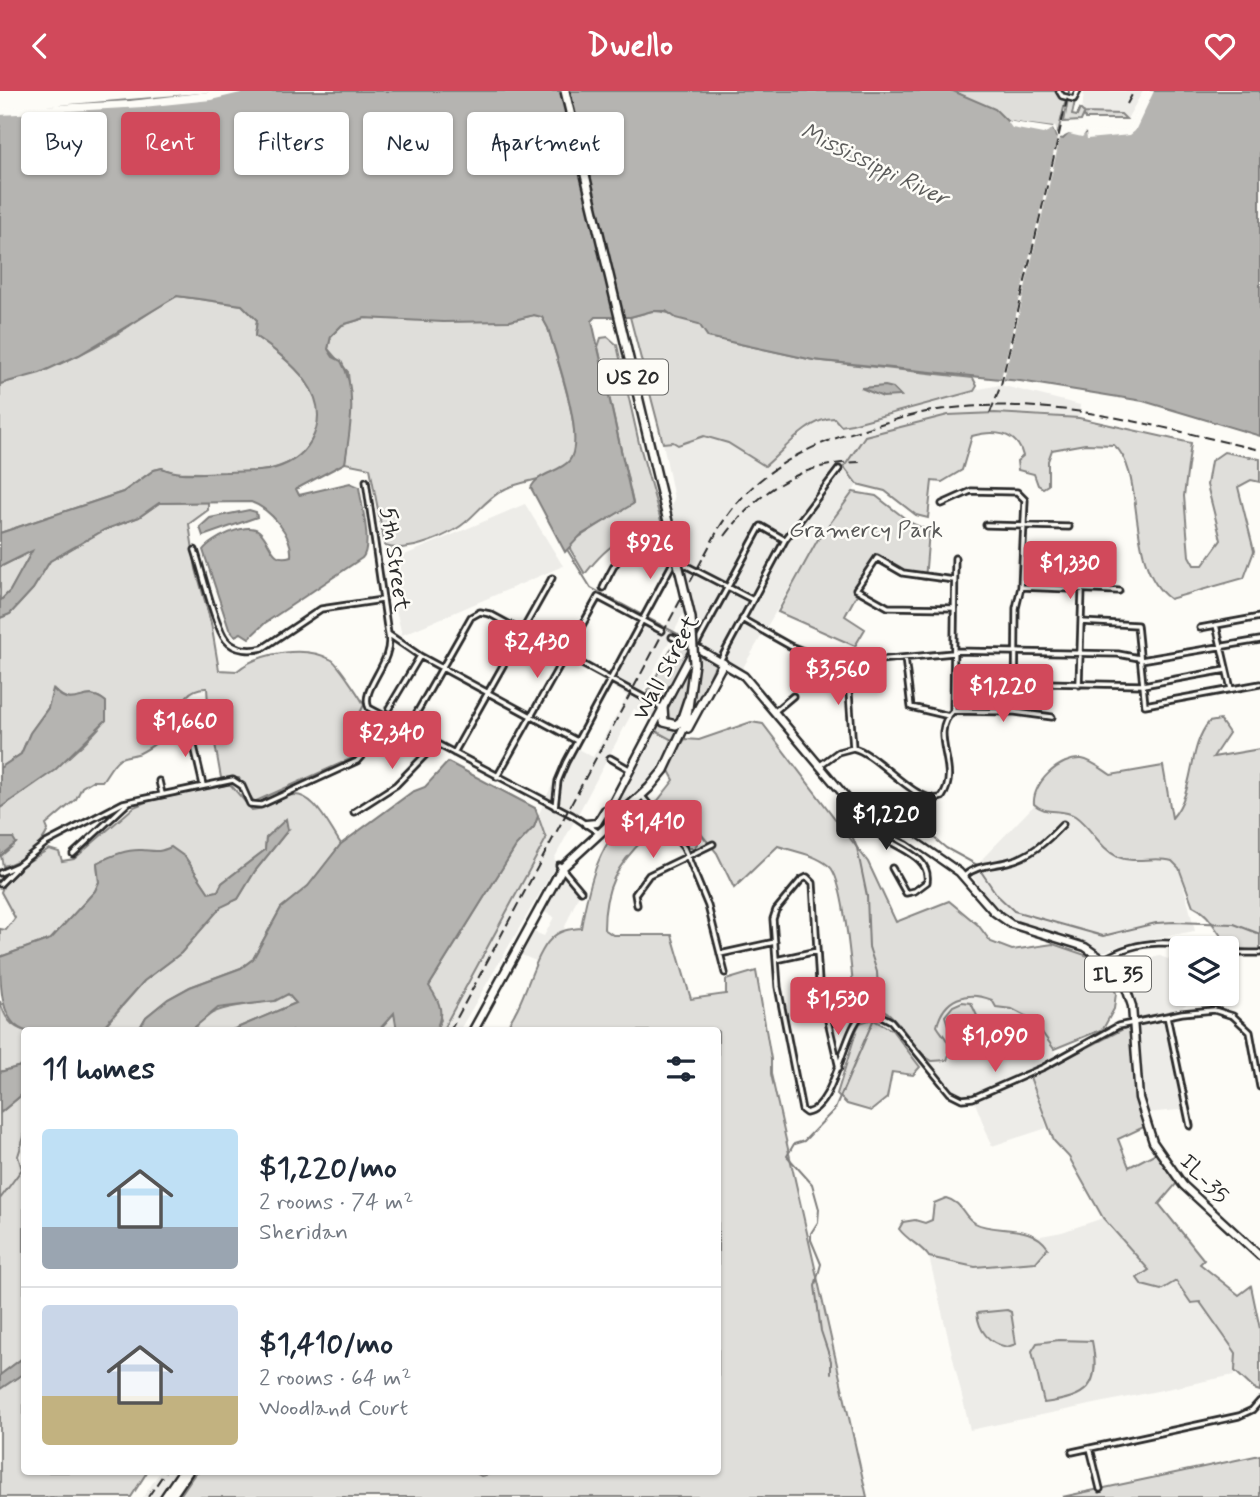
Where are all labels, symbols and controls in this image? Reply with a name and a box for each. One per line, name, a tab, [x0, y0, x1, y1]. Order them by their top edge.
text: Dwello	[587, 25, 673, 67]
icon: back	[21, 27, 59, 65]
icon: heart	[1201, 27, 1239, 65]
chip: Buy	[21, 112, 107, 175]
chip: Rent	[121, 112, 220, 175]
chip: Filters	[234, 112, 349, 175]
chip: New	[363, 112, 453, 175]
chip: Apartment	[467, 112, 624, 175]
water label: Mississippi River	[795, 116, 956, 216]
road number: US 20	[598, 359, 668, 395]
street label: 5th Street	[372, 505, 416, 614]
park label: Gramercy Park	[789, 516, 943, 546]
pin: $926	[609, 521, 691, 581]
text: $926	[626, 529, 674, 559]
pin: $1,330	[1013, 541, 1127, 601]
text: $1,330	[1040, 549, 1100, 579]
street label: Wall Street	[627, 610, 707, 726]
pin: $2,430	[480, 621, 594, 680]
text: $2,430	[504, 628, 570, 658]
pin: $3,560	[781, 647, 895, 707]
text: $3,560	[806, 655, 870, 685]
pin: $1,220	[946, 665, 1060, 724]
text: $1,220	[969, 672, 1037, 702]
pin: $1,660	[128, 699, 242, 759]
text: $1,660	[152, 707, 218, 737]
pin: $2,340	[335, 711, 449, 771]
text: $2,340	[359, 719, 425, 749]
pin: $1,220	[829, 793, 943, 852]
text: $1,220	[852, 800, 920, 830]
pin: $1,410	[596, 801, 710, 860]
text: $1,410	[621, 808, 685, 838]
map controls	[1169, 936, 1239, 1006]
button: layers	[1169, 936, 1239, 1006]
road number: IL 35	[1085, 957, 1151, 991]
pin: $1,530	[781, 977, 895, 1037]
text: $1,530	[806, 985, 870, 1015]
pin: $1,090	[938, 1014, 1052, 1074]
text: $1,090	[962, 1022, 1028, 1052]
text: 11 homes	[42, 1050, 155, 1089]
icon: filters	[662, 1050, 700, 1088]
street label: IL-35	[1172, 1148, 1235, 1211]
text: $1,220/mo	[259, 1149, 397, 1188]
icon: home	[98, 1157, 182, 1241]
text: 2 rooms · 74 m²	[259, 1188, 414, 1218]
text: Sheridan	[259, 1218, 348, 1248]
text: $1,410/mo	[259, 1325, 393, 1364]
icon: home	[98, 1333, 182, 1417]
text: 2 rooms · 64 m²	[259, 1364, 411, 1394]
text: Woodland Court	[259, 1394, 408, 1424]

